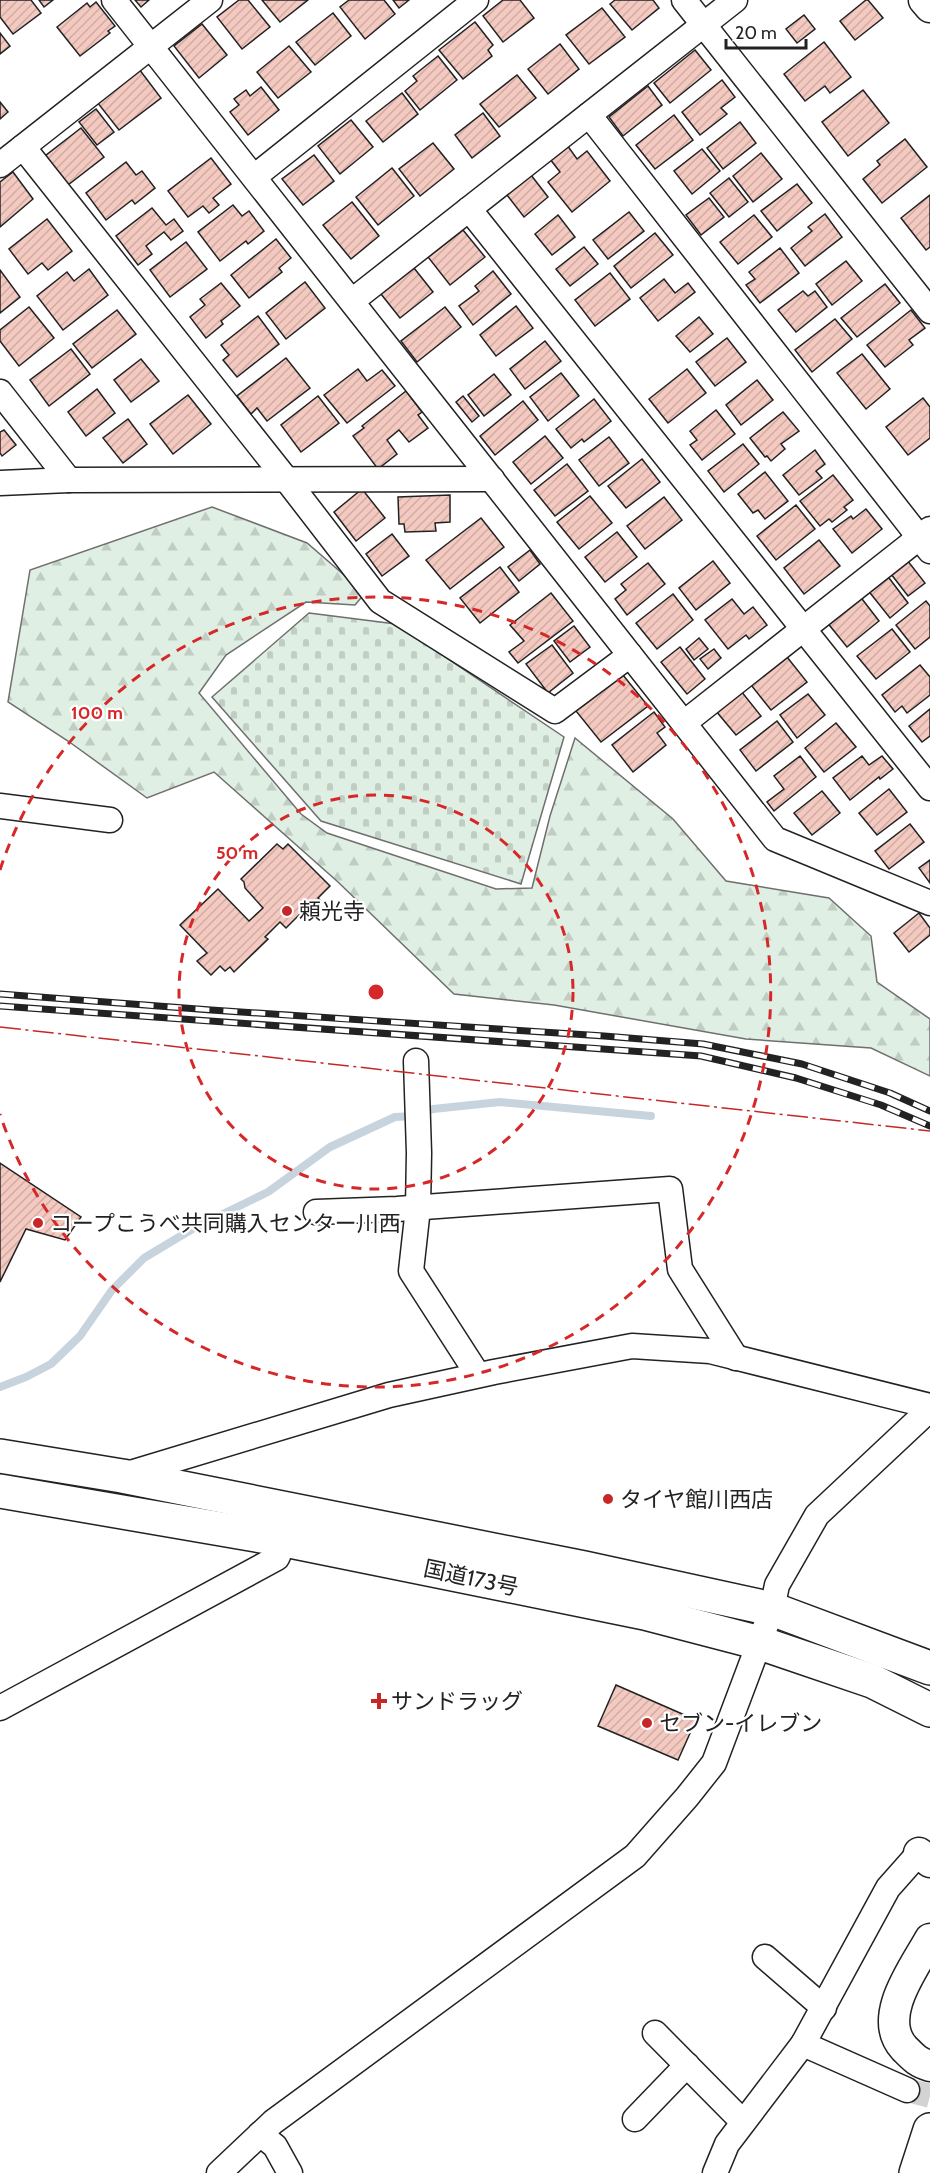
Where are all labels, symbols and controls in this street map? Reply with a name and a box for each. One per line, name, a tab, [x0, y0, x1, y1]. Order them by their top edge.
scale bar	[726, 12, 806, 50]
text: 20 m	[735, 22, 777, 44]
text: 100 m	[71, 702, 123, 724]
text: 50 m	[216, 842, 258, 864]
place label: 頼光寺	[299, 898, 365, 925]
marker: 頼光寺	[280, 904, 294, 918]
centre of rings	[366, 982, 386, 1002]
place label: コープこうべ共同購入センター川西	[50, 1210, 401, 1237]
marker: コープこうべ共同購入センター川西	[31, 1216, 45, 1230]
place label: タイヤ館川西店	[620, 1486, 773, 1513]
marker: タイヤ館川西店	[601, 1492, 615, 1506]
street label: 国道173号	[421, 1555, 521, 1601]
place label: サンドラッグ	[391, 1688, 523, 1715]
marker: サンドラッグ	[372, 1694, 386, 1708]
place label: セブン-イレブン	[659, 1710, 822, 1737]
marker: セブン-イレブン	[640, 1716, 654, 1730]

